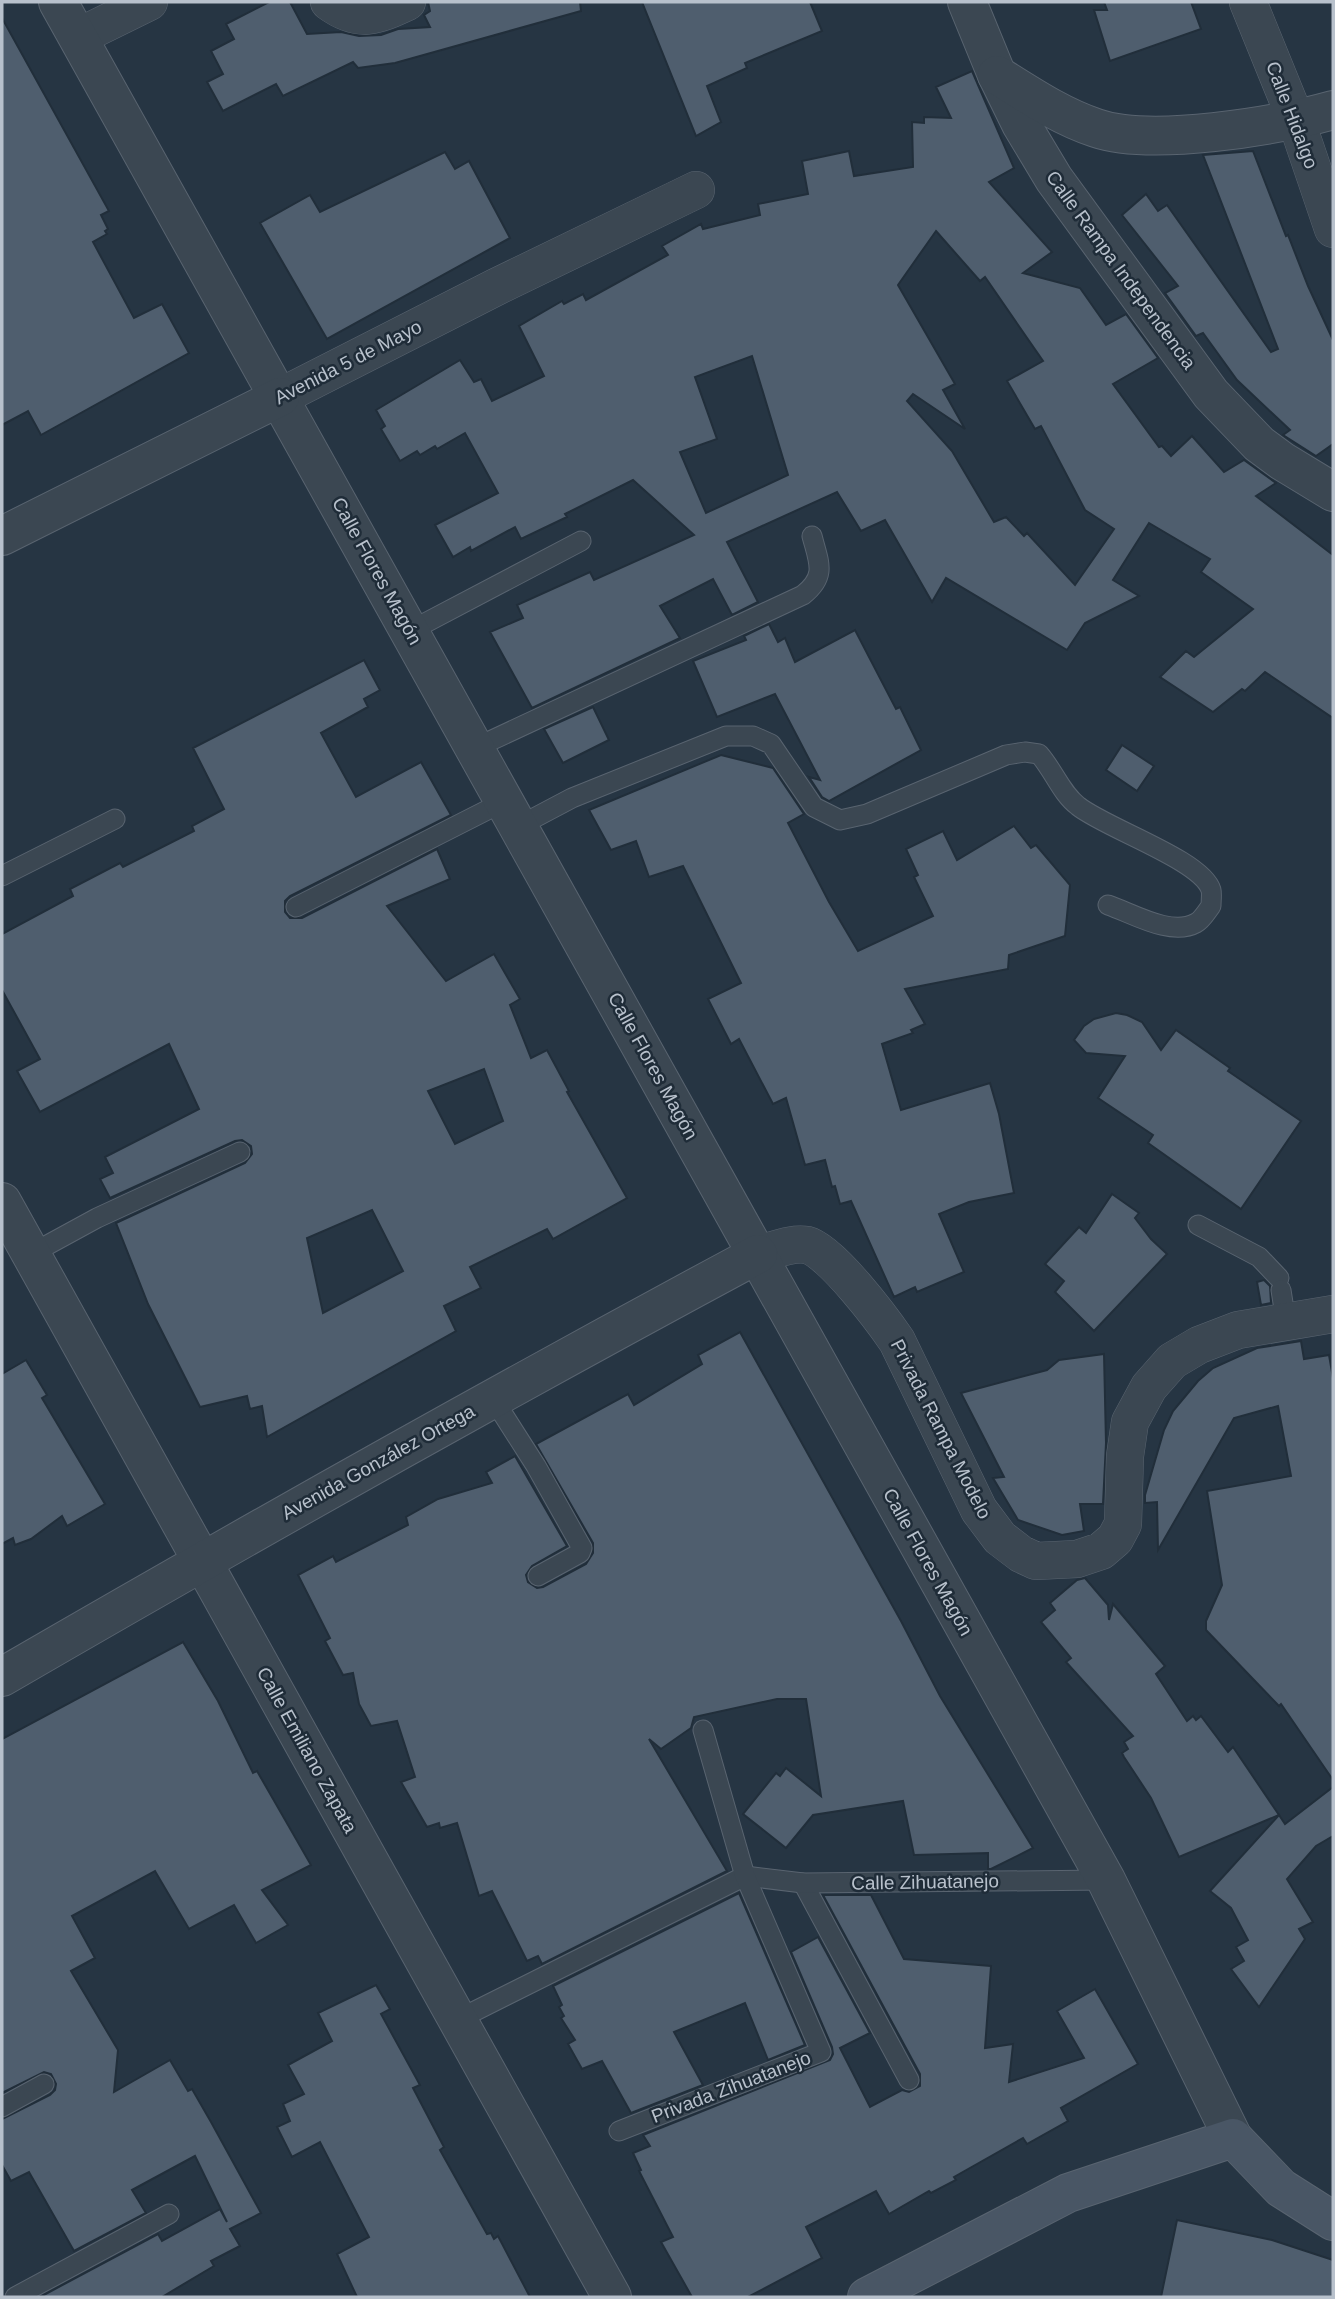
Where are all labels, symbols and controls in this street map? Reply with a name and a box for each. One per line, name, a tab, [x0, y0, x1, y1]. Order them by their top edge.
street label: Calle Hidalgo	[1262, 58, 1322, 172]
street label: Calle Rampa Independencia	[1042, 167, 1200, 374]
street label: Avenida 5 de Mayo	[271, 316, 425, 408]
street label: Calle Flores Magón	[328, 494, 426, 648]
street label: Calle Flores Magón	[604, 989, 702, 1143]
street label: Privada Rampa Modelo	[887, 1336, 995, 1522]
street label: Avenida González Ortega	[278, 1400, 478, 1524]
street label: Calle Flores Magón	[879, 1485, 977, 1639]
street label: Calle Emiliano Zapata	[253, 1664, 361, 1837]
street label: Calle Zihuatanejo	[851, 1870, 999, 1894]
street label: Privada Zihuatanejo	[648, 2047, 814, 2127]

